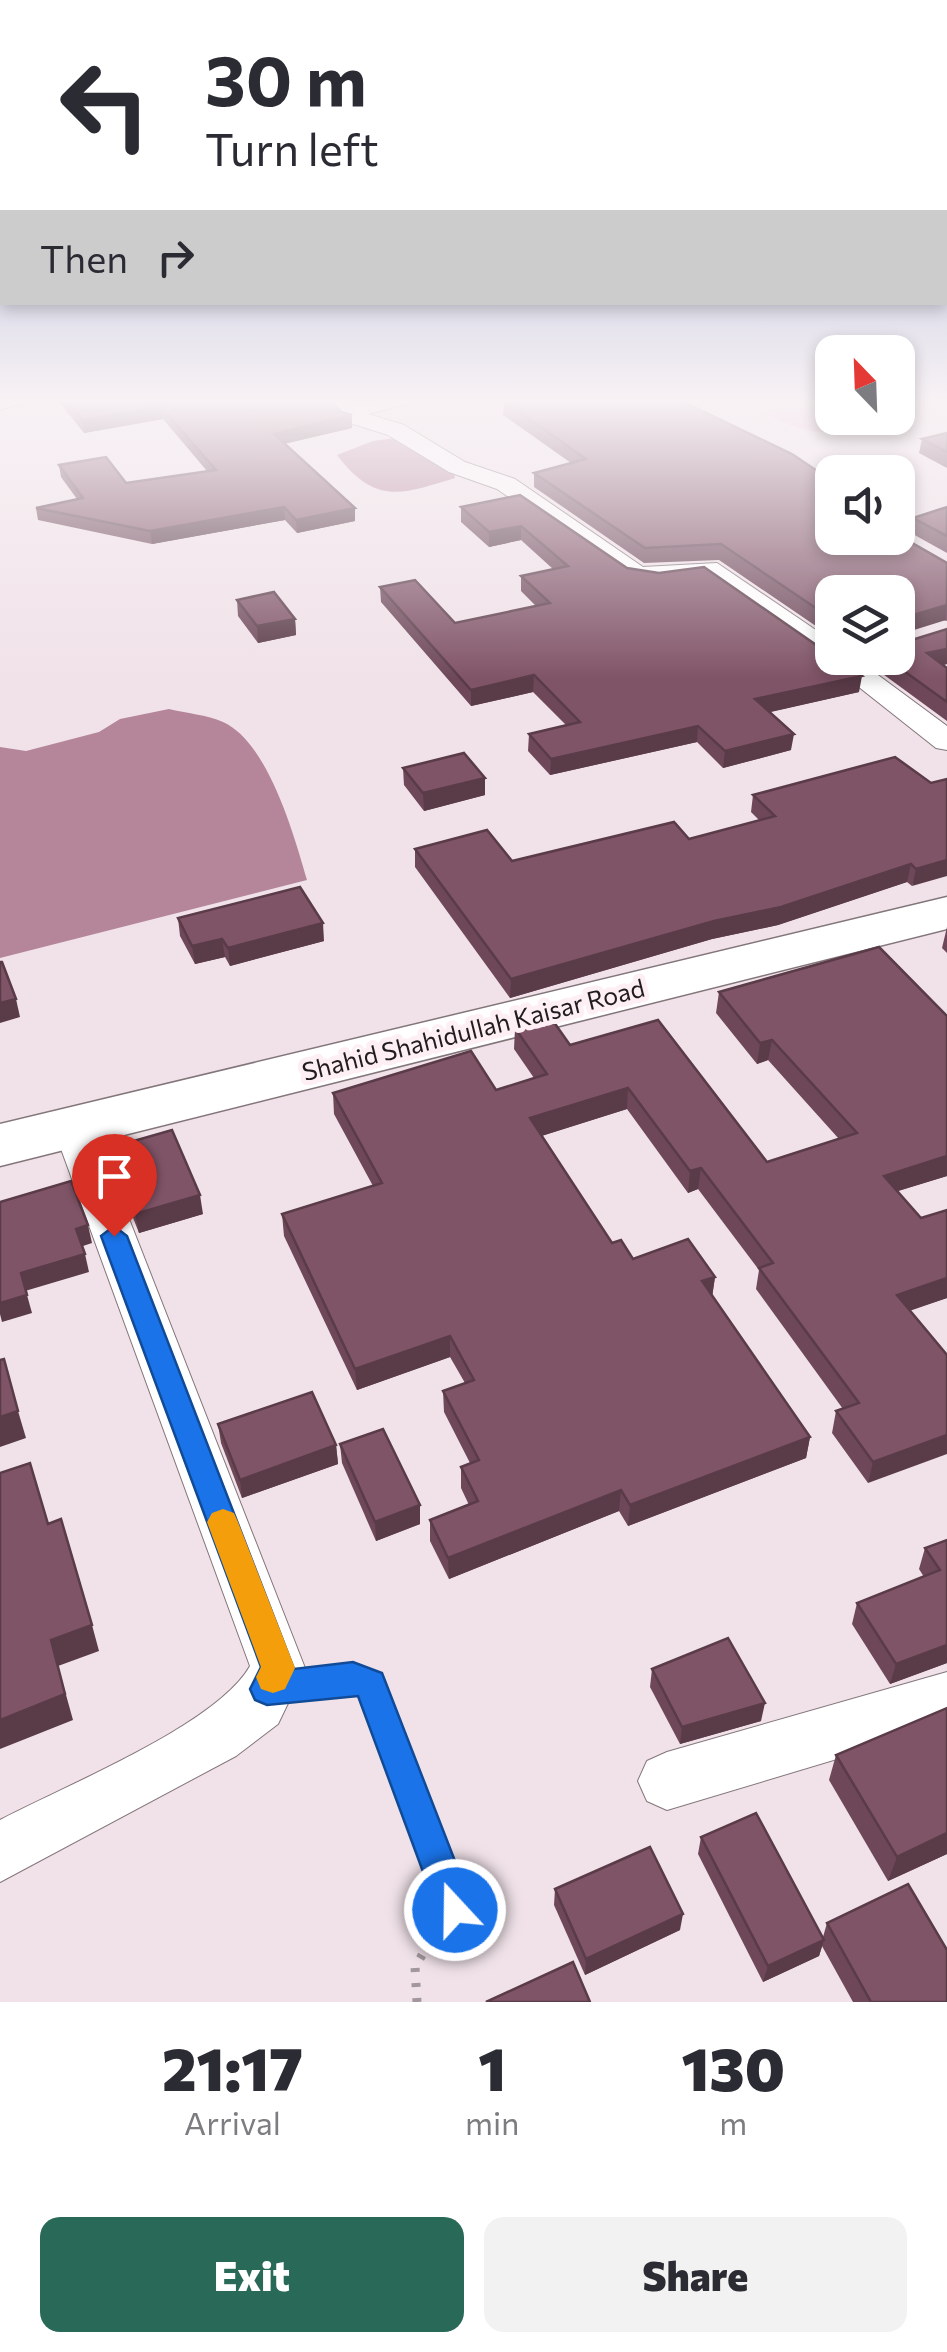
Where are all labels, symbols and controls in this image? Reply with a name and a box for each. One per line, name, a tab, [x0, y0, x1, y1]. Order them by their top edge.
text: 30 m	[205, 35, 367, 120]
icon: left	[40, 40, 170, 170]
text: Turn left	[205, 120, 379, 175]
icon: right	[148, 230, 203, 285]
text: Then	[40, 234, 128, 281]
north arrow	[815, 335, 915, 435]
map controls	[815, 335, 915, 675]
button: sound	[815, 455, 915, 555]
button: layers	[815, 575, 915, 675]
street label: Shahid Shahidullah Kaisar Road	[299, 972, 647, 1086]
pin	[72, 1134, 157, 1237]
icon: arrive	[87, 1149, 142, 1204]
position arrow	[403, 1858, 507, 1962]
text: 21:17	[162, 2030, 303, 2103]
text: 1	[478, 2030, 506, 2103]
text: 130	[681, 2030, 785, 2103]
text: Arrival	[184, 2102, 281, 2142]
text: min	[465, 2102, 519, 2142]
text: m	[719, 2102, 747, 2142]
button: Exit	[40, 2217, 464, 2332]
button: Share	[484, 2217, 907, 2332]

